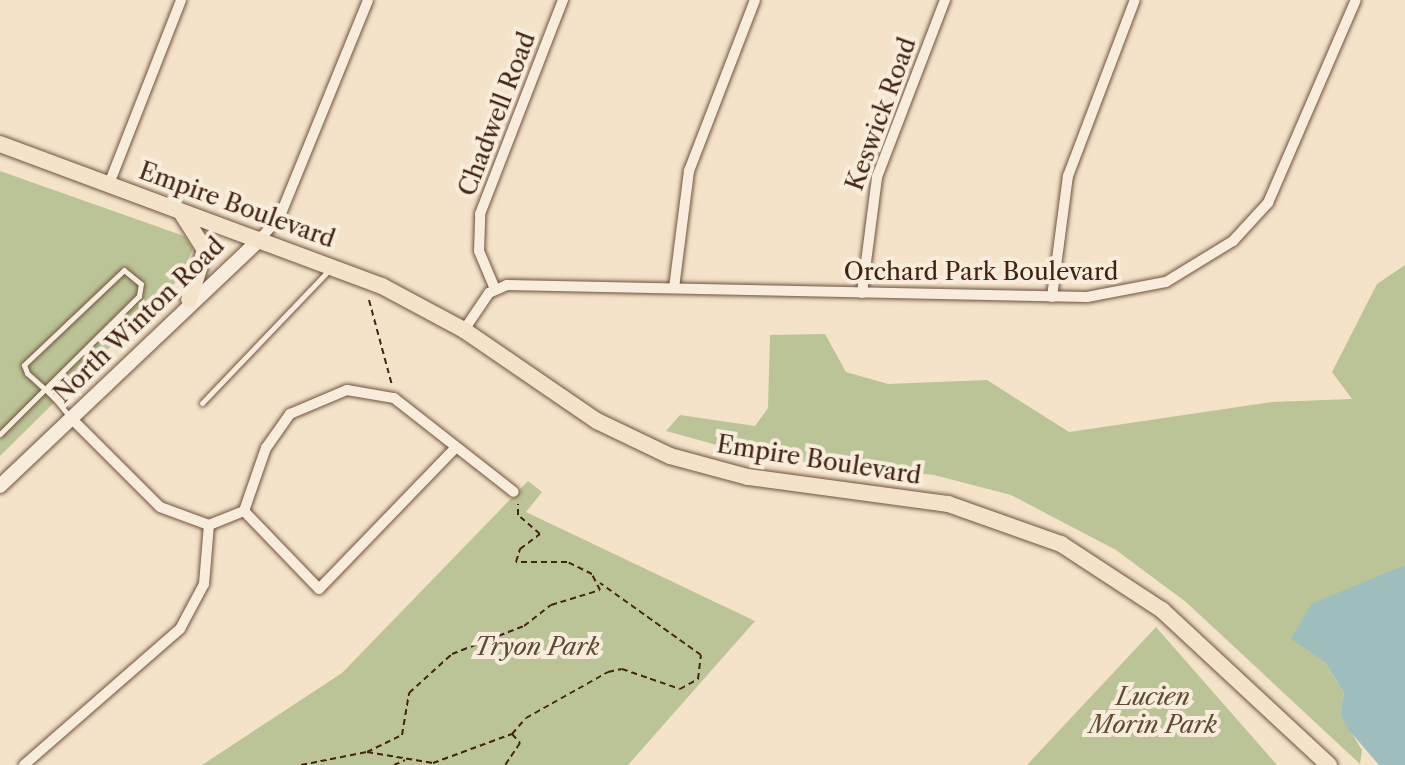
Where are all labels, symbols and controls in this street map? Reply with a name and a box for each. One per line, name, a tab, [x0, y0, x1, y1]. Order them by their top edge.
street label: Chadwell Road	[453, 28, 541, 200]
street label: Keswick Road	[840, 33, 922, 195]
street label: Empire Boulevard	[135, 156, 339, 254]
street label: North Winton Road	[48, 231, 230, 409]
street label: Orchard Park Boulevard	[843, 258, 1119, 286]
street label: Empire Boulevard	[715, 430, 923, 490]
park label: Tryon Park	[475, 633, 599, 661]
park label: Lucien Morin Park	[1089, 683, 1217, 739]

